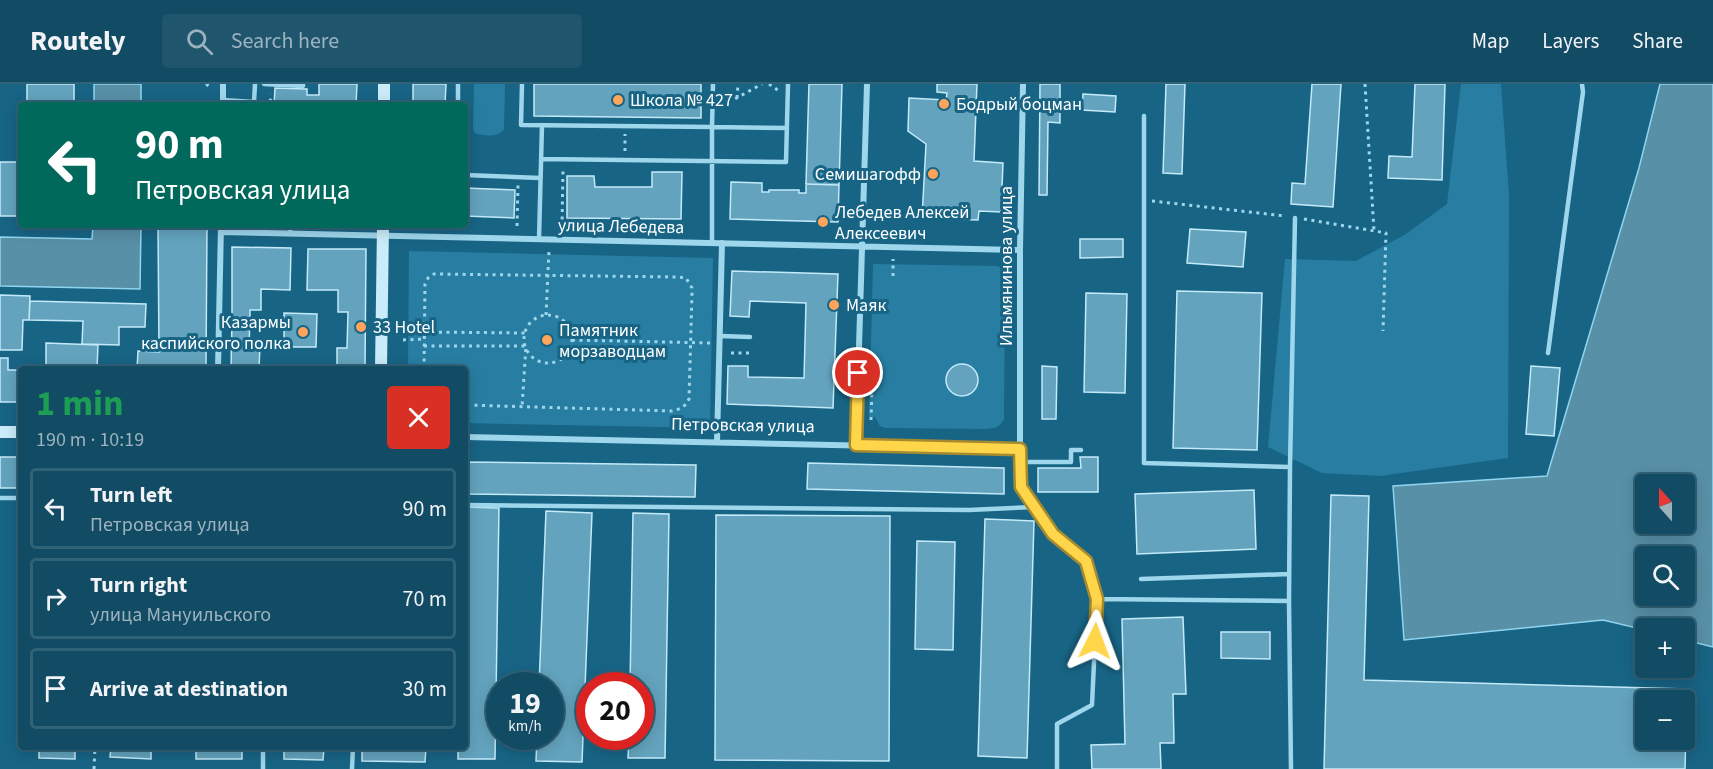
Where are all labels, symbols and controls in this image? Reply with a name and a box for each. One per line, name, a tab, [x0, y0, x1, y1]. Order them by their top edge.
search box	[162, 14, 582, 68]
text: Routely	[30, 21, 126, 61]
icon: search	[183, 25, 216, 58]
text: Search here	[231, 25, 339, 57]
text: Map	[1472, 26, 1509, 56]
text: Layers	[1542, 26, 1599, 56]
text: Share	[1632, 26, 1683, 56]
place label: Школа № 427	[630, 88, 733, 113]
place label: Бодрый боцман	[956, 92, 1082, 117]
marker: Школа № 427	[611, 93, 625, 107]
marker: Бодрый боцман	[937, 97, 951, 111]
text: 90 m	[135, 115, 224, 175]
icon: left	[36, 126, 114, 204]
place label: Семишагофф	[815, 162, 921, 187]
marker: Семишагофф	[926, 167, 940, 181]
text: Петровская улица	[135, 171, 350, 210]
street label: Ильмянинова улица	[994, 186, 1019, 346]
place label: Лебедев Алексей Алексеевич	[835, 200, 969, 246]
street label: улица Лебедева	[558, 213, 684, 240]
marker: Лебедев Алексей Алексеевич	[816, 215, 830, 229]
place label: Маяк	[846, 293, 886, 318]
marker: Маяк	[827, 298, 841, 312]
place label: Казармы каспийского полка	[141, 310, 291, 356]
place label: 33 Hotel	[373, 315, 435, 340]
place label: Памятник морзаводцам	[559, 318, 666, 364]
marker: 33 Hotel	[354, 320, 368, 334]
marker: Казармы каспийского полка	[296, 325, 310, 339]
marker: Памятник морзаводцам	[540, 333, 554, 347]
pin	[832, 347, 883, 398]
icon: arrive	[841, 356, 874, 389]
text: 1 min	[36, 378, 124, 429]
button: close	[387, 386, 450, 449]
street label: Петровская улица	[671, 412, 815, 439]
text: 190 m · 10:19	[36, 426, 144, 454]
north arrow	[1635, 474, 1695, 534]
map controls	[1635, 474, 1695, 750]
text: Turn left	[90, 479, 172, 511]
icon: left	[39, 492, 72, 525]
text: 90 m	[402, 493, 447, 525]
text: Петровская улица	[90, 511, 250, 539]
button: search	[1635, 546, 1695, 606]
text: Turn right	[90, 569, 187, 601]
icon: right	[39, 582, 72, 615]
text: 70 m	[402, 583, 447, 615]
text: улица Мануильского	[90, 601, 271, 629]
position arrow	[1063, 609, 1127, 673]
button: +	[1635, 618, 1695, 678]
icon: arrive	[39, 672, 72, 705]
speed limit sign: 20	[576, 672, 654, 750]
text: Arrive at destination	[90, 673, 288, 705]
text: 30 m	[402, 673, 447, 705]
text: 19	[509, 682, 541, 725]
button: −	[1635, 690, 1695, 750]
text: km/h	[508, 716, 542, 737]

